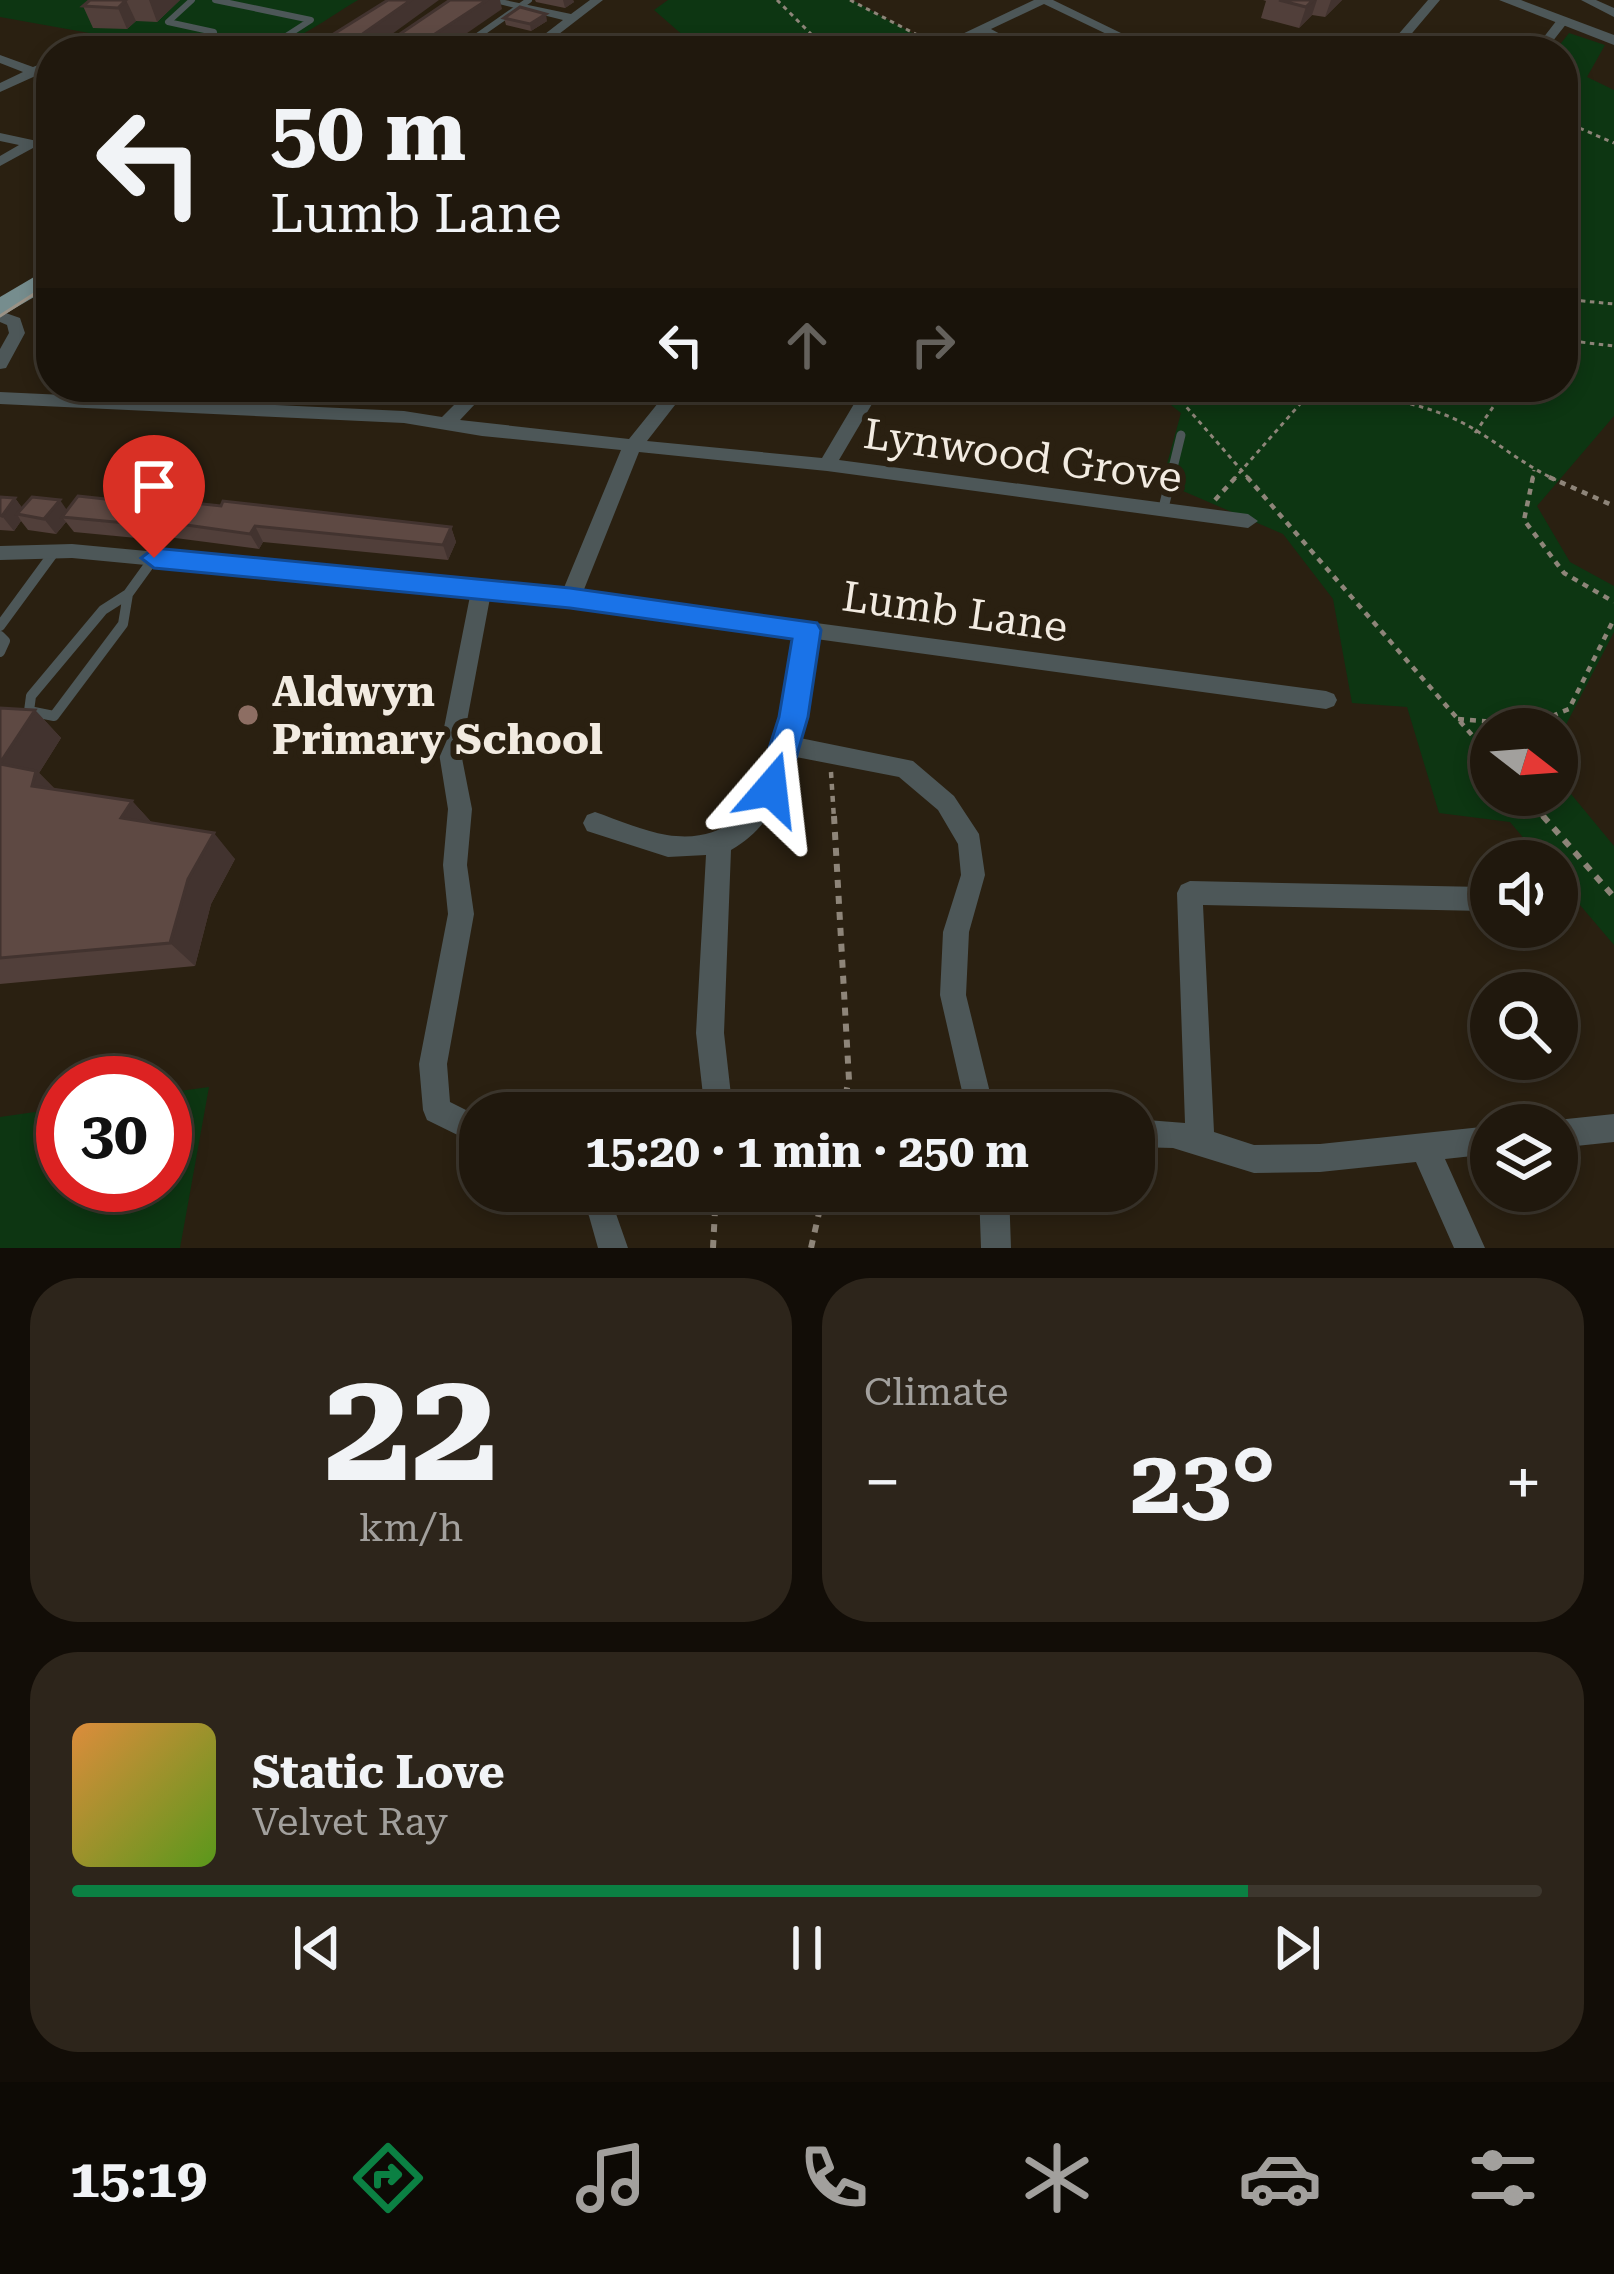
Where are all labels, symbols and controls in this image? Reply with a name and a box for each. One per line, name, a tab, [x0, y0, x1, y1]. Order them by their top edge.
text: 50 m	[270, 82, 466, 180]
icon: left	[72, 84, 228, 240]
text: Lumb Lane	[270, 182, 562, 245]
icon: left	[648, 312, 714, 378]
icon: ahead	[774, 312, 840, 378]
icon: right	[900, 312, 966, 378]
street label: Lynwood Grove	[861, 409, 1185, 502]
pin	[103, 435, 205, 558]
icon: arrive	[121, 453, 187, 519]
street label: Lumb Lane	[839, 571, 1071, 652]
place label: Aldwyn Primary School	[272, 667, 603, 764]
marker: Aldwyn Primary School	[235, 702, 261, 728]
north arrow	[1470, 708, 1578, 816]
map controls	[1470, 708, 1578, 1212]
position arrow	[708, 726, 834, 852]
button: sound	[1470, 840, 1578, 948]
button: search	[1470, 972, 1578, 1080]
speed limit sign: 30	[36, 1056, 192, 1212]
button: layers	[1470, 1104, 1578, 1212]
text: 15:20 · 1 min · 250 m	[585, 1125, 1029, 1178]
text: 22	[324, 1335, 498, 1518]
text: Climate	[864, 1369, 1008, 1415]
text: 23°	[1130, 1430, 1276, 1535]
text: −	[864, 1444, 901, 1521]
text: +	[1505, 1444, 1542, 1521]
text: km/h	[359, 1505, 463, 1551]
text: Static Love	[252, 1746, 505, 1799]
text: Velvet Ray	[252, 1799, 448, 1845]
icon: previous	[284, 1915, 350, 1981]
icon: pause	[774, 1915, 840, 1981]
icon: next	[1264, 1915, 1330, 1981]
icon: directions	[346, 2136, 430, 2220]
icon: music	[569, 2136, 653, 2220]
icon: phone	[792, 2136, 876, 2220]
icon: climate	[1015, 2136, 1099, 2220]
icon: car	[1238, 2136, 1322, 2220]
icon: filters	[1461, 2136, 1545, 2220]
text: 15:19	[69, 2147, 207, 2210]

